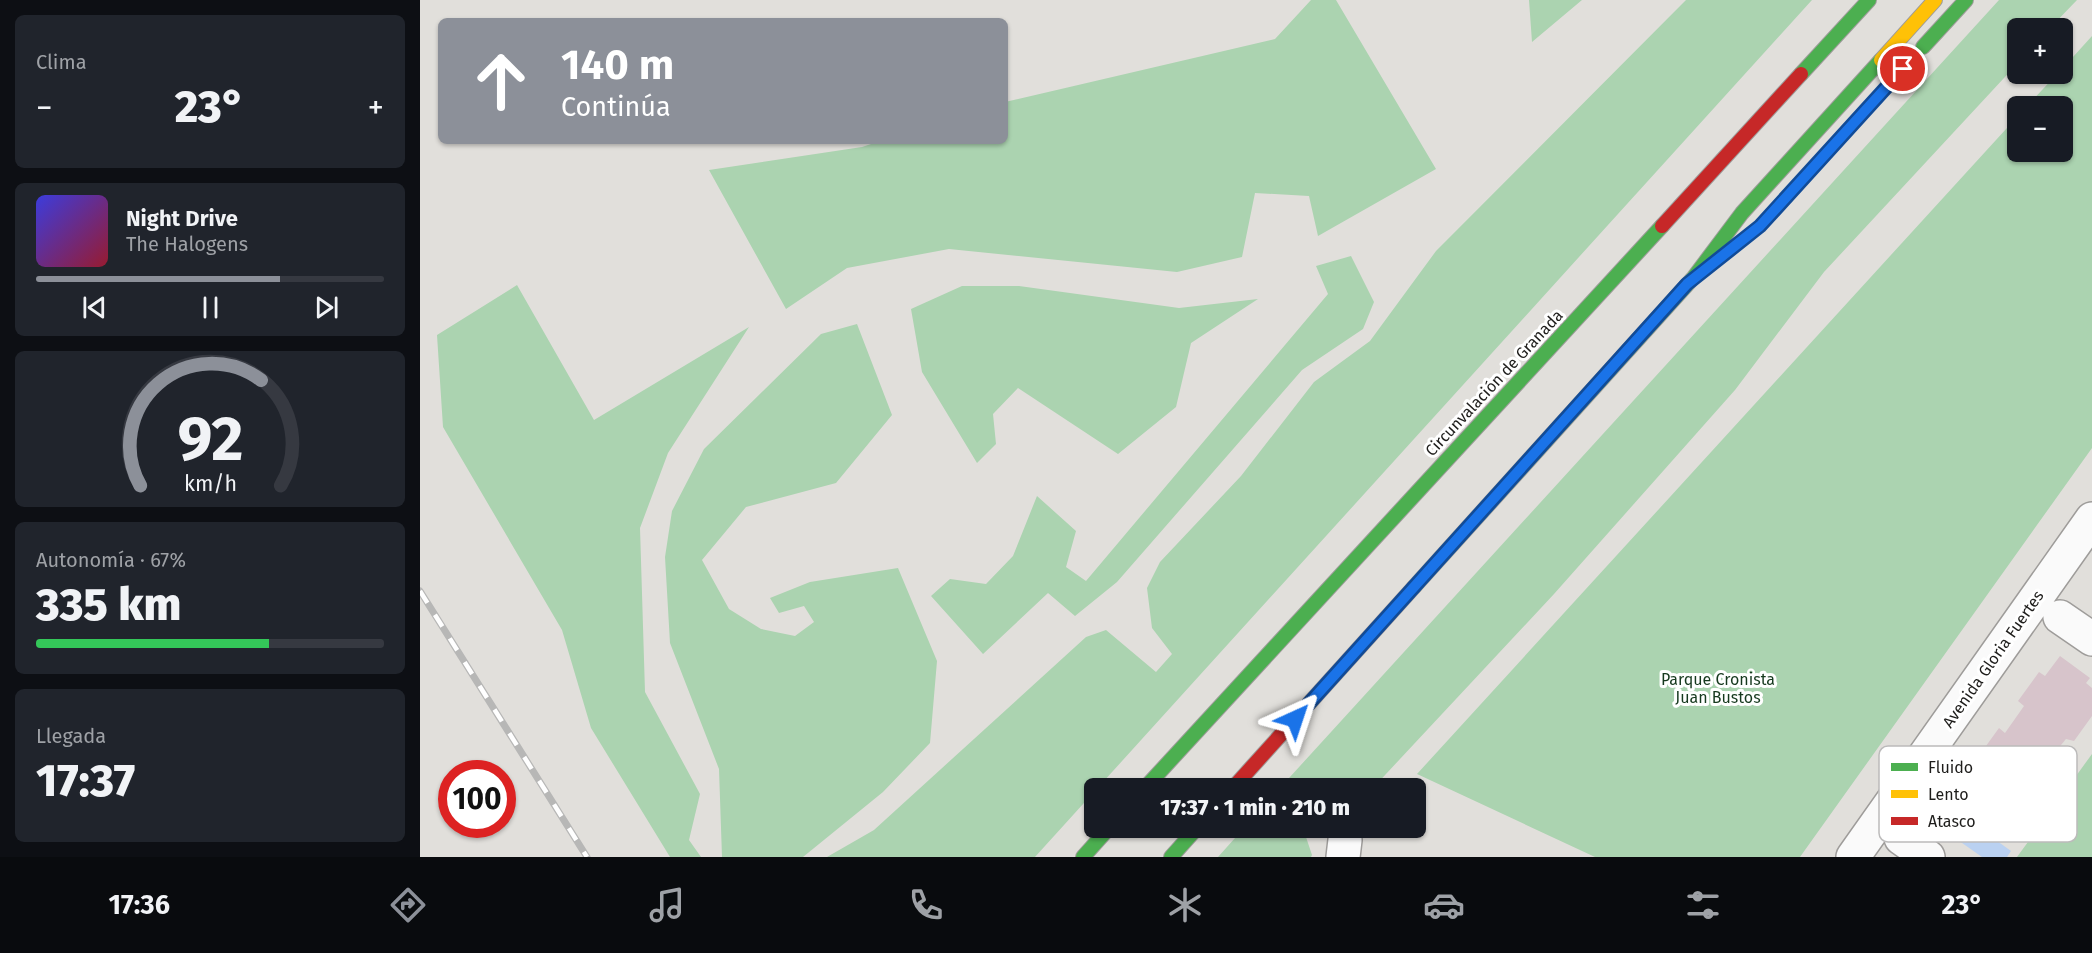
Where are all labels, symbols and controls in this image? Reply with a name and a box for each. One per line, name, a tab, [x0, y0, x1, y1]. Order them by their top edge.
map controls	[2007, 18, 2073, 162]
button: +	[2007, 18, 2073, 84]
text: 140 m	[561, 40, 674, 90]
icon: ahead	[462, 42, 540, 120]
pin	[1877, 43, 1928, 94]
text: Clima	[36, 50, 87, 74]
icon: arrive	[1886, 52, 1919, 85]
text: 23°	[175, 80, 245, 134]
text: −	[36, 88, 53, 128]
text: +	[368, 88, 384, 128]
text: Continúa	[561, 91, 671, 123]
button: −	[2007, 96, 2073, 162]
text: Night Drive	[126, 205, 238, 232]
text: The Halogens	[126, 232, 248, 256]
icon: previous	[78, 291, 111, 324]
icon: pause	[194, 291, 227, 324]
icon: next	[310, 291, 343, 324]
street label: Circunvalación de Granada	[1421, 306, 1567, 460]
text: 92	[177, 402, 243, 477]
text: km/h	[183, 471, 237, 497]
text: Autonomía · 67%	[36, 548, 186, 572]
text: 335 km	[36, 578, 181, 632]
street label: Avenida Gloria Fuertes	[1938, 587, 2048, 731]
park label: Parque Cronista Juan Bustos	[1661, 670, 1775, 707]
position arrow	[1263, 687, 1327, 751]
text: Llegada	[36, 724, 106, 748]
legend	[1879, 746, 2077, 842]
text: 17:37	[36, 754, 135, 808]
text: Fluido	[1928, 758, 1973, 777]
speed limit sign: 100	[438, 760, 516, 838]
text: Lento	[1928, 785, 1969, 804]
text: 17:37 · 1 min · 210 m	[1160, 794, 1350, 821]
text: Atasco	[1928, 812, 1976, 831]
icon: directions	[387, 884, 429, 926]
icon: music	[646, 884, 688, 926]
icon: phone	[905, 884, 947, 926]
icon: climate	[1164, 884, 1206, 926]
icon: car	[1423, 884, 1465, 926]
icon: filters	[1682, 884, 1724, 926]
text: 17:36	[109, 889, 170, 921]
text: 23°	[1941, 889, 1983, 921]

